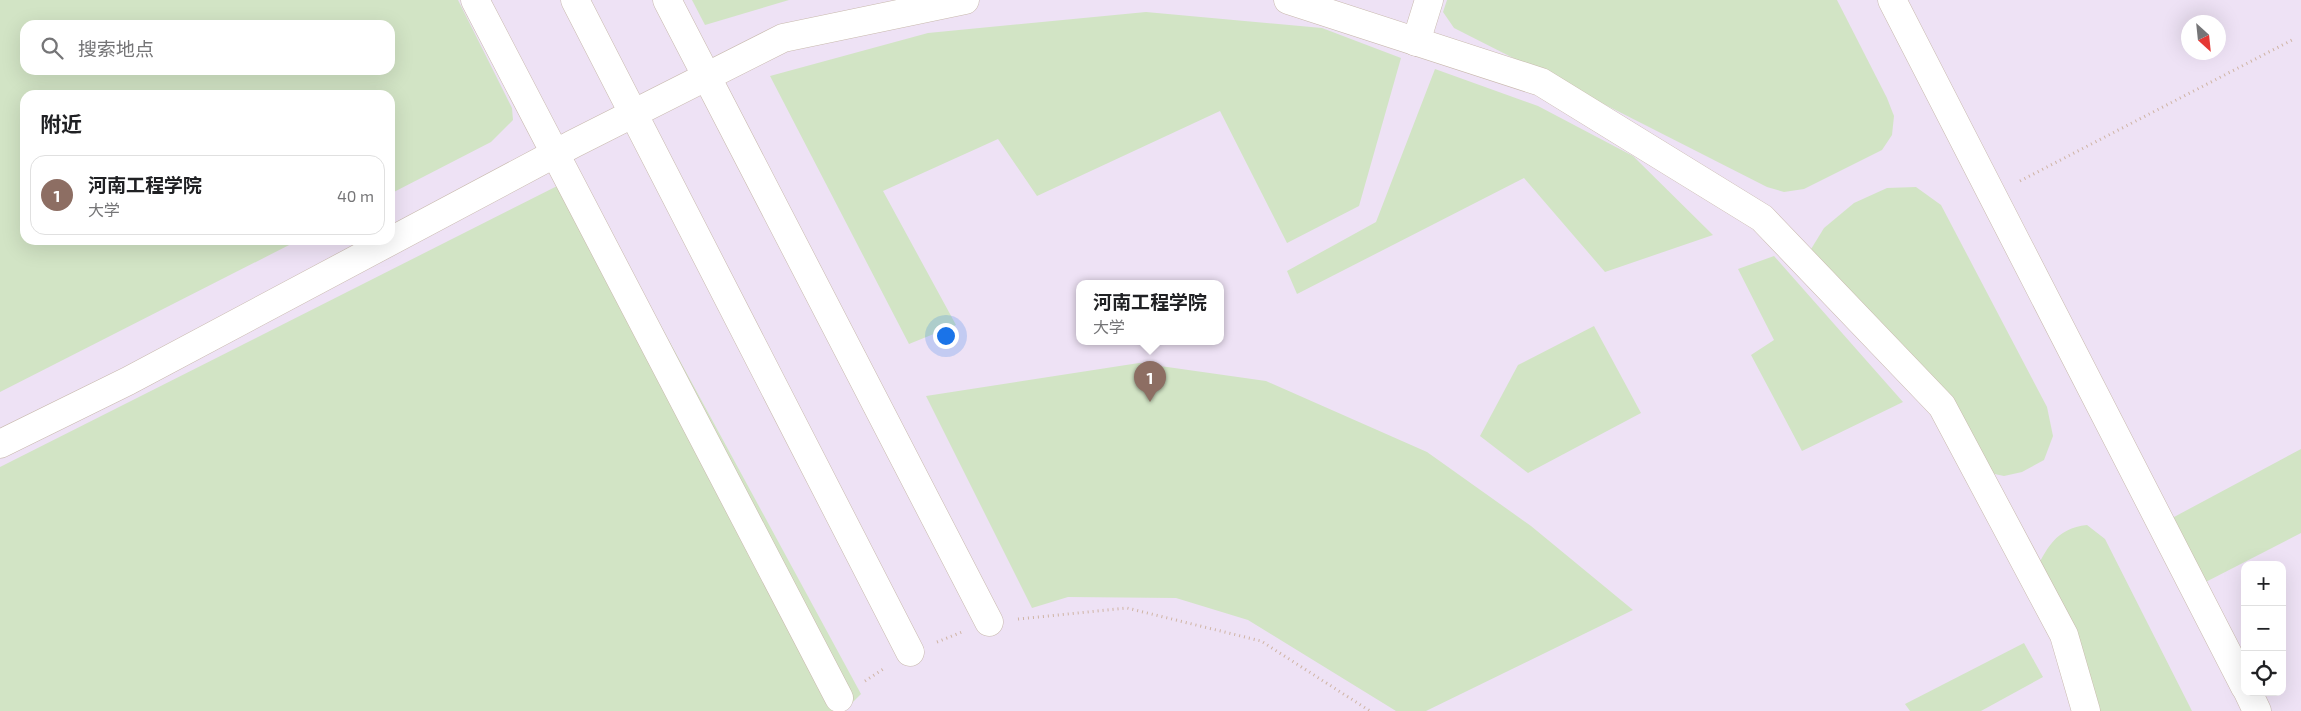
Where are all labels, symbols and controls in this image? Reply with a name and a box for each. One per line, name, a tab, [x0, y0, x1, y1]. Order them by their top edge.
north arrow	[2181, 15, 2226, 60]
search box	[20, 20, 395, 75]
icon: search	[38, 34, 66, 62]
text: 搜索地点	[78, 37, 154, 60]
text: 附近	[40, 111, 82, 136]
text: 河南工程学院	[88, 173, 202, 196]
text: 1	[54, 186, 60, 205]
text: 40 m	[337, 186, 374, 205]
text: 大学	[88, 200, 120, 219]
popup	[1076, 280, 1224, 345]
text: 河南工程学院	[1093, 290, 1207, 313]
text: 大学	[1093, 317, 1125, 336]
your location	[933, 323, 959, 349]
pin: 1	[1134, 361, 1166, 402]
map controls	[2241, 561, 2286, 696]
button: +	[2241, 561, 2286, 606]
button: −	[2241, 606, 2286, 651]
button: locate	[2241, 651, 2286, 696]

